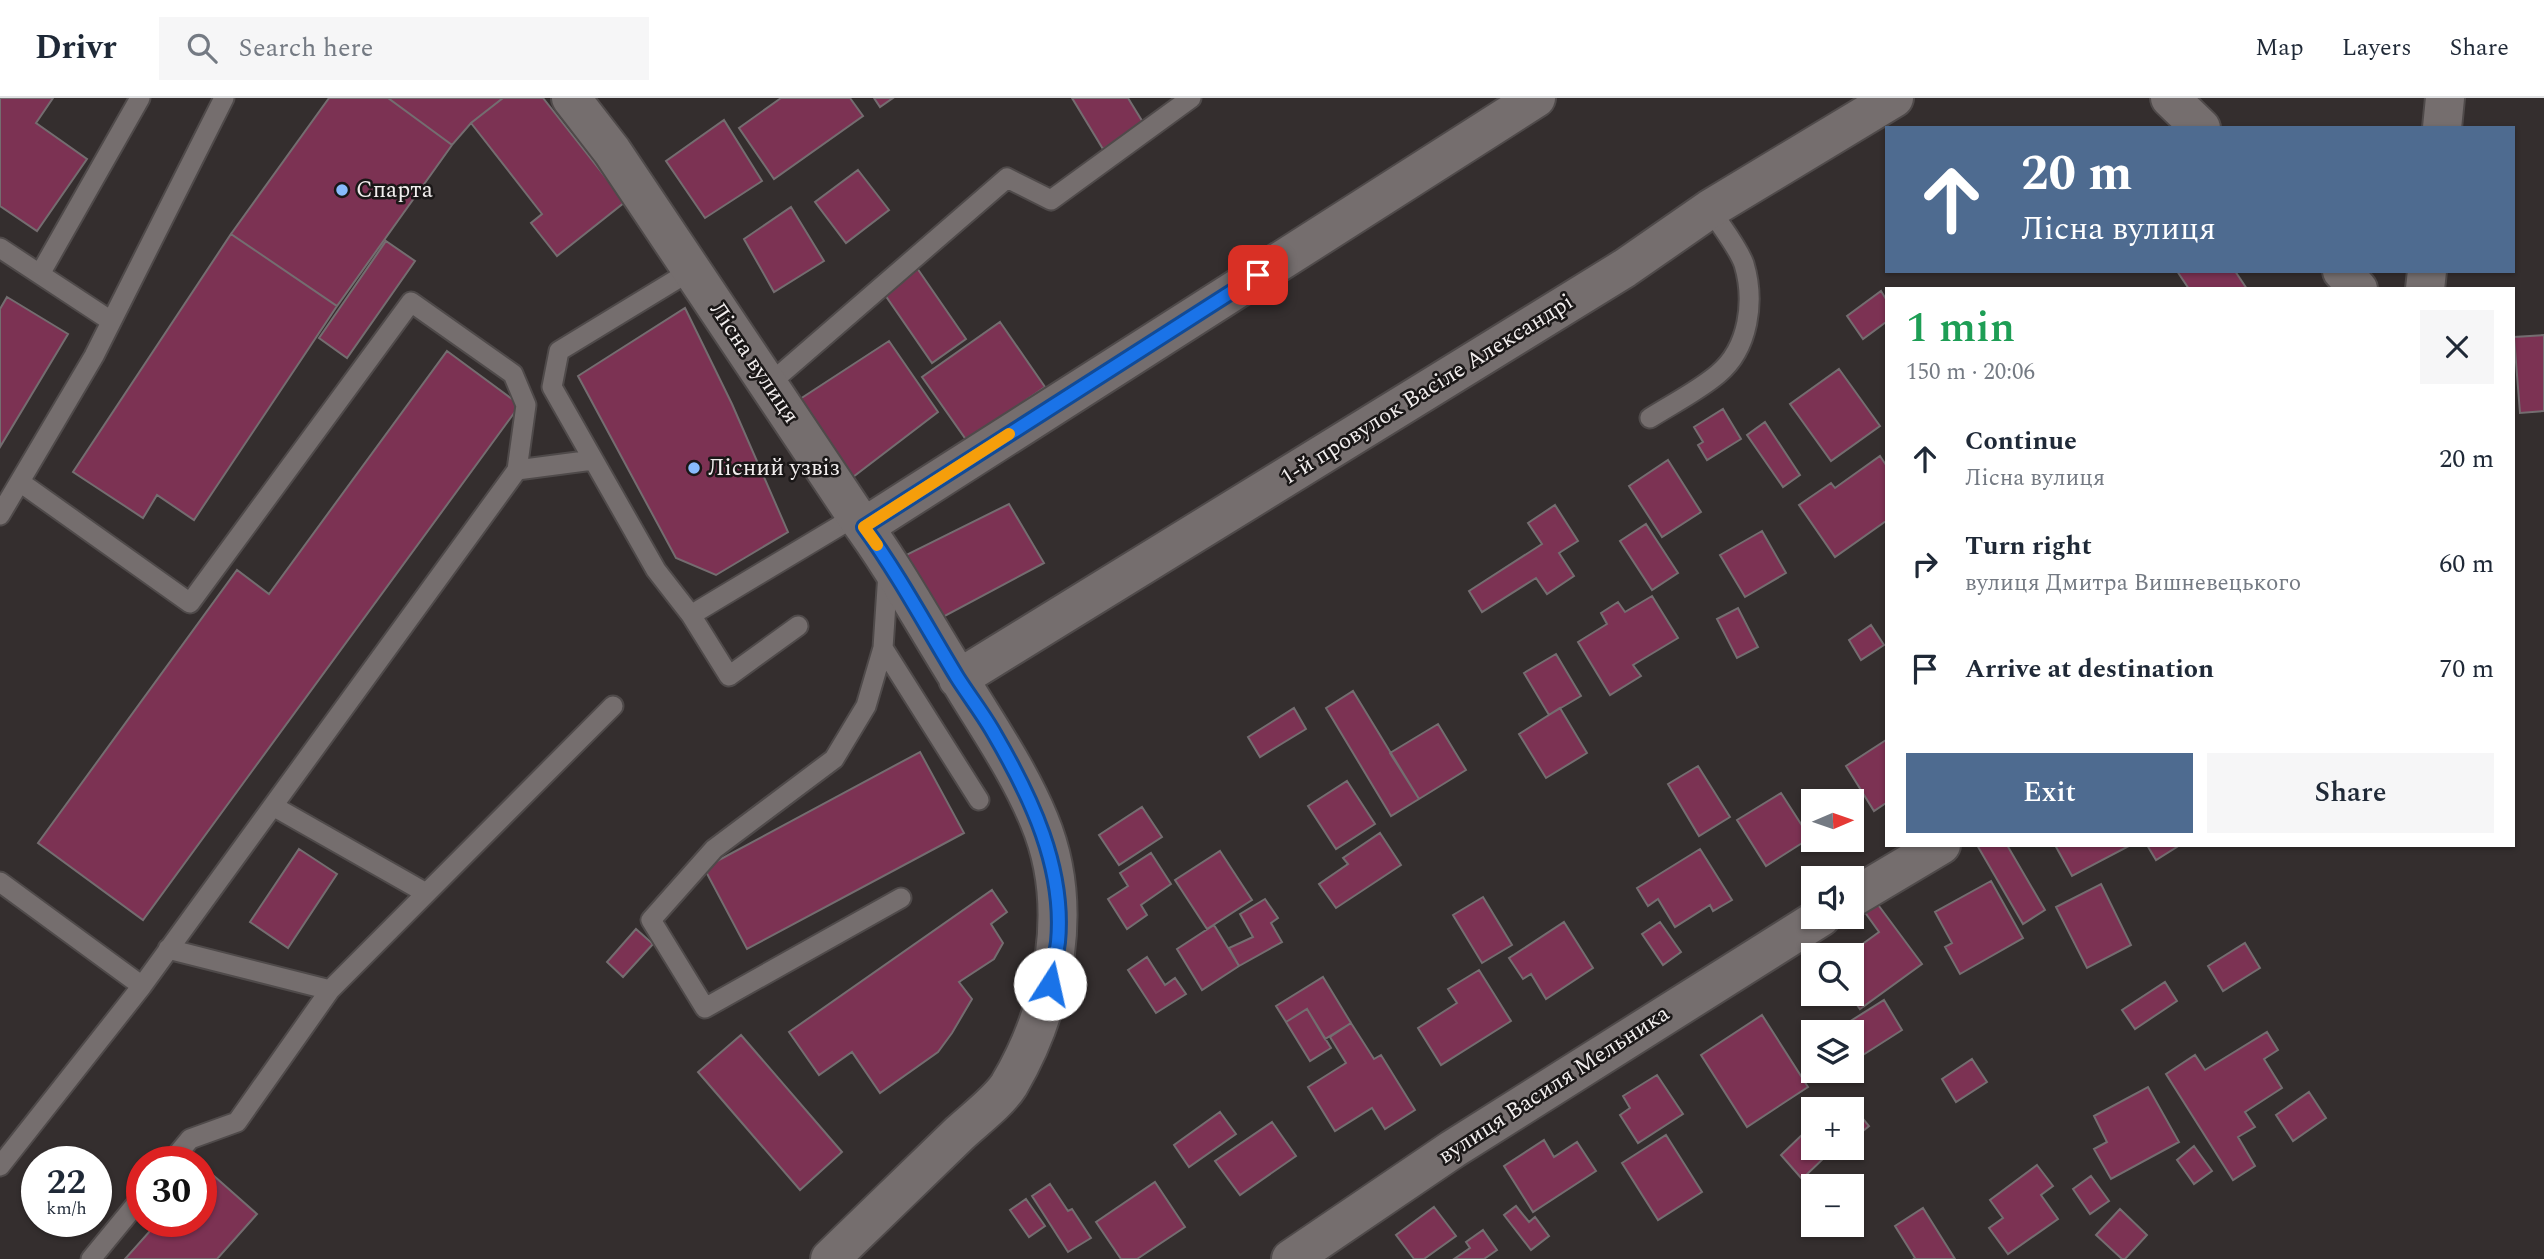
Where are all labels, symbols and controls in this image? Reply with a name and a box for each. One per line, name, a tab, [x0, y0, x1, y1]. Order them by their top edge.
search box	[159, 17, 649, 80]
text: Drivr	[35, 23, 117, 73]
text: Search here	[239, 28, 373, 68]
icon: search	[183, 29, 221, 67]
text: Map	[2255, 30, 2304, 66]
text: Layers	[2342, 30, 2412, 66]
text: Share	[2450, 30, 2509, 66]
text: 20 m	[2021, 137, 2132, 212]
icon: ahead	[1906, 154, 1997, 245]
place label: Спарта	[356, 173, 433, 208]
marker: Спарта	[334, 182, 350, 198]
text: Лісна вулиця	[2021, 205, 2216, 254]
pin	[1228, 245, 1288, 305]
icon: arrive	[1239, 256, 1277, 294]
street label: 1-й провулок Васіле Александрі	[1274, 285, 1580, 495]
street label: Лісна вулиця	[700, 295, 808, 431]
text: 1 min	[1906, 297, 2015, 360]
button: close	[2420, 310, 2494, 384]
text: 150 m · 20:06	[1906, 355, 2035, 390]
text: Continue	[1965, 421, 2077, 461]
text: 20 m	[2439, 439, 2494, 479]
icon: ahead	[1906, 440, 1944, 478]
place label: Лісний узвіз	[708, 451, 840, 486]
marker: Лісний узвіз	[686, 460, 702, 476]
text: Лісна вулиця	[1965, 461, 2105, 496]
text: Turn right	[1965, 526, 2092, 566]
text: 60 m	[2439, 544, 2494, 584]
icon: right	[1906, 545, 1944, 583]
text: вулиця Дмитра Вишневецького	[1965, 566, 2301, 601]
text: Arrive at destination	[1965, 649, 2214, 689]
text: 70 m	[2439, 649, 2494, 689]
icon: arrive	[1906, 650, 1944, 688]
button: Exit	[1906, 753, 2193, 833]
button: Share	[2207, 753, 2494, 833]
north arrow	[1801, 789, 1864, 852]
map controls	[1801, 789, 1864, 1237]
button: sound	[1801, 866, 1864, 929]
button: search	[1801, 943, 1864, 1006]
position arrow	[1013, 947, 1087, 1021]
street label: вулиця Василя Мельника	[1431, 997, 1677, 1173]
button: layers	[1801, 1020, 1864, 1083]
button: +	[1801, 1097, 1864, 1160]
speed limit sign: 30	[126, 1146, 217, 1237]
text: 22	[47, 1156, 86, 1209]
button: −	[1801, 1174, 1864, 1237]
text: km/h	[46, 1195, 87, 1222]

